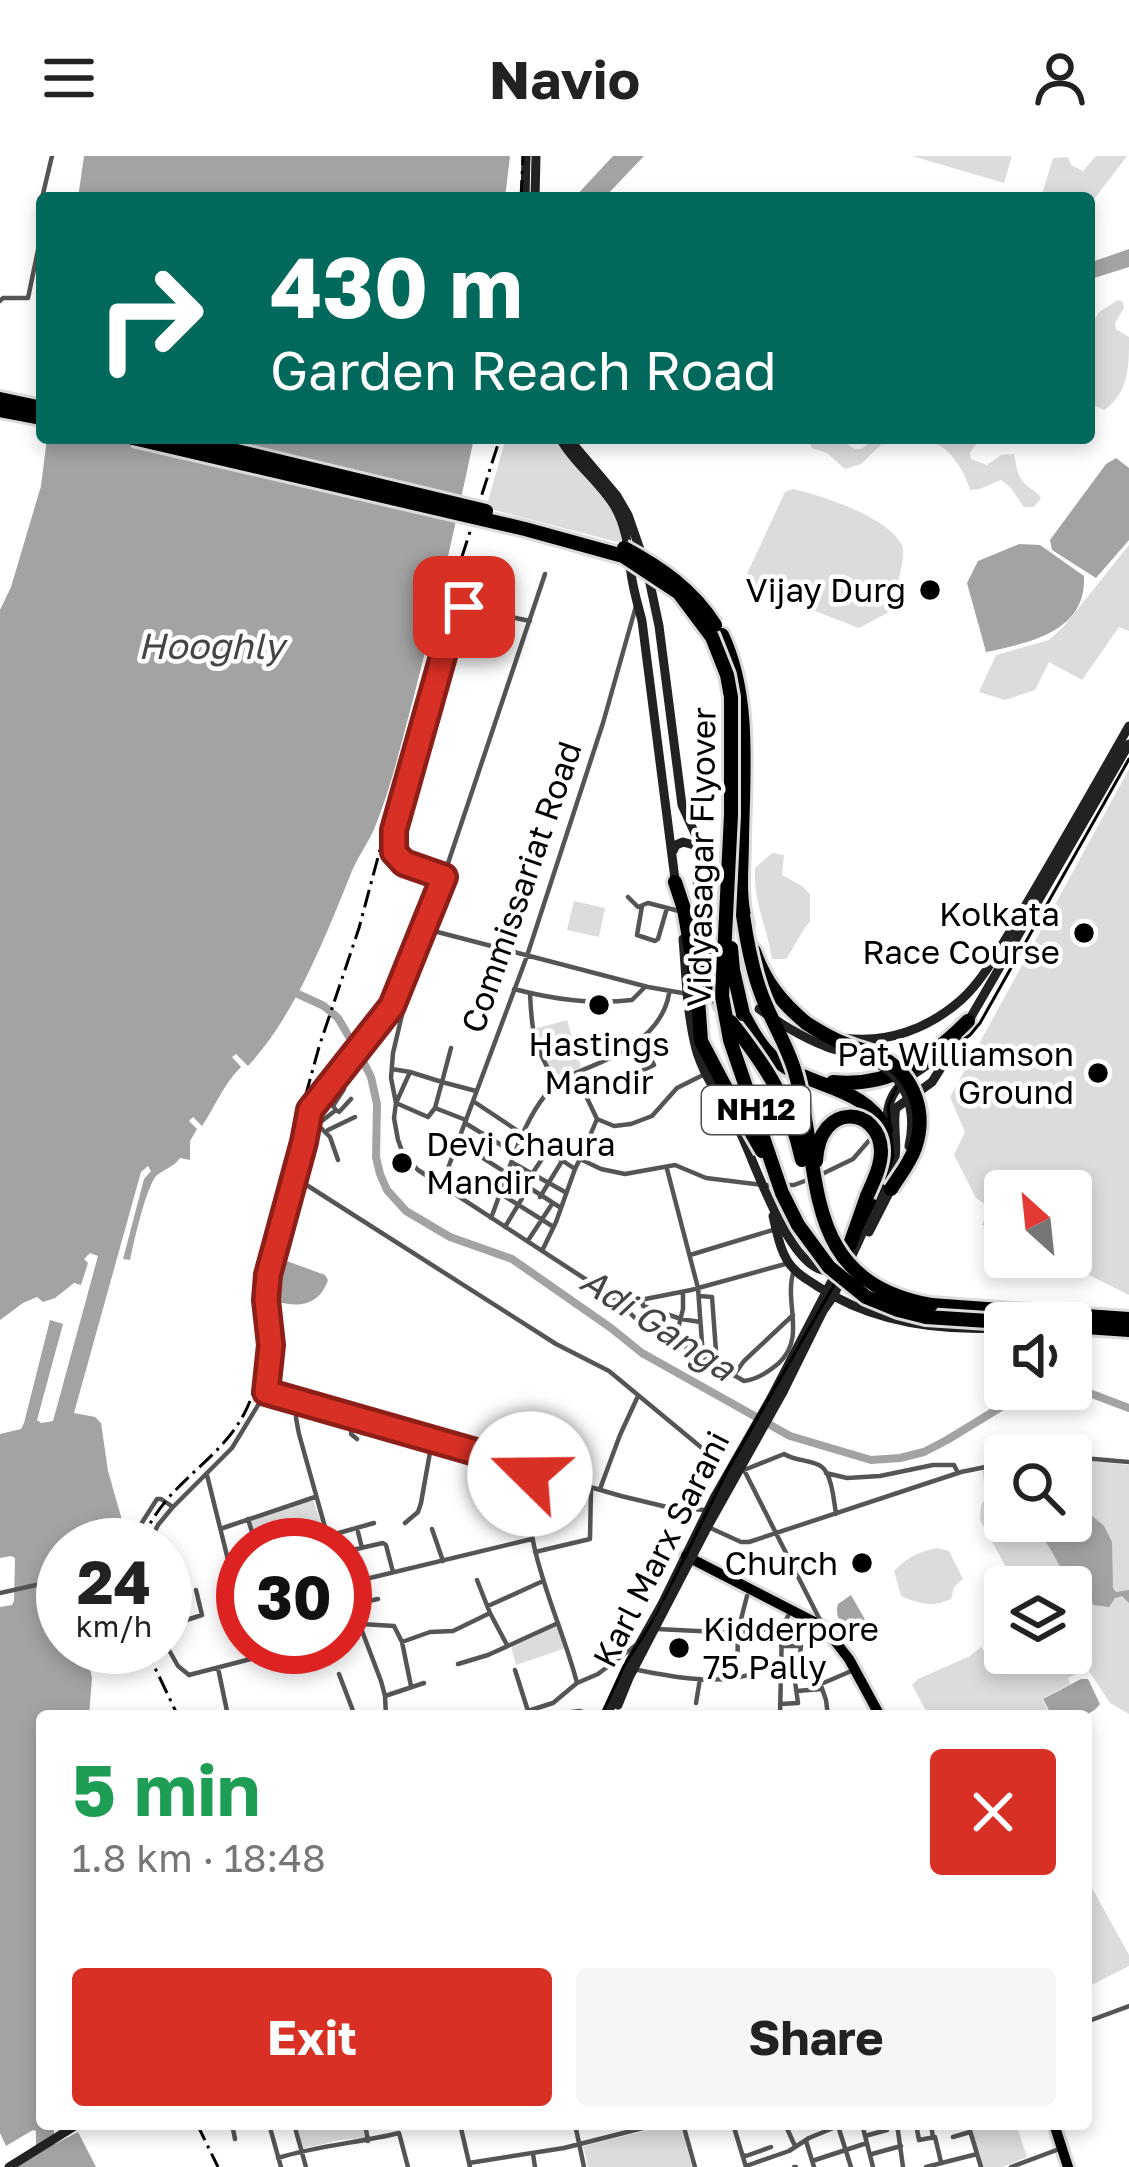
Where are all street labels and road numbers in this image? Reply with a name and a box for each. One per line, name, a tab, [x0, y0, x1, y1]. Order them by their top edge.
street label: Vidyasagar Flyover	[678, 707, 723, 1007]
street label: Commissariat Road	[452, 736, 589, 1038]
road number: NH12	[702, 1086, 810, 1134]
street label: Karl Marx Sarani	[584, 1424, 737, 1673]

